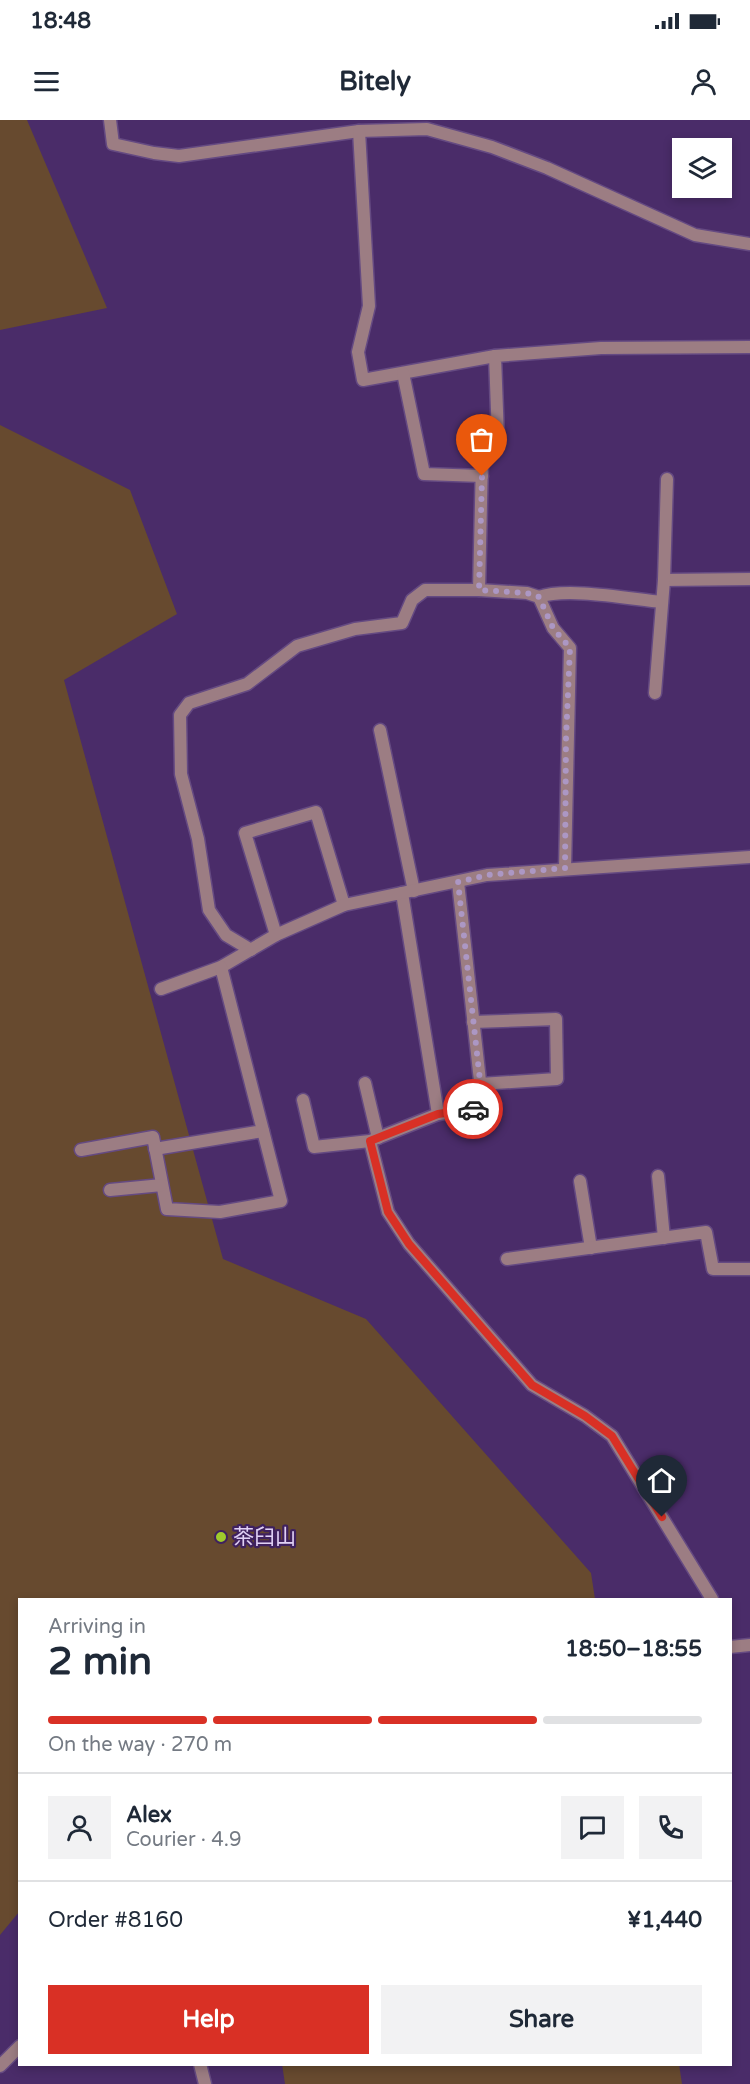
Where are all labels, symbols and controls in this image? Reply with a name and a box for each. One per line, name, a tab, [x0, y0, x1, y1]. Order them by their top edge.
text: 18:48	[30, 8, 91, 34]
icon: menu	[30, 65, 63, 98]
text: Bitely	[339, 65, 411, 98]
icon: person	[687, 65, 720, 98]
map controls	[672, 138, 732, 198]
button: layers	[672, 138, 732, 198]
pin	[456, 414, 507, 476]
icon: bag	[465, 423, 498, 456]
courier	[443, 1079, 503, 1139]
icon: car	[457, 1093, 490, 1126]
pin	[636, 1455, 687, 1517]
icon: home	[645, 1464, 678, 1497]
place label: 茶臼山	[233, 1525, 296, 1550]
marker: 茶臼山	[214, 1530, 228, 1544]
text: Arriving in	[48, 1615, 146, 1639]
text: 18:50–18:55	[565, 1636, 702, 1662]
text: 2 min	[48, 1638, 152, 1685]
text: On the way · 270 m	[48, 1733, 232, 1757]
button: person	[48, 1796, 111, 1859]
button: chat	[561, 1796, 624, 1859]
button: phone	[639, 1796, 702, 1859]
text: Alex	[126, 1802, 172, 1828]
text: Courier · 4.9	[126, 1828, 241, 1852]
text: Order #8160	[48, 1907, 183, 1933]
text: ¥1,440	[627, 1907, 702, 1933]
button: Help	[48, 1985, 369, 2054]
button: Share	[381, 1985, 702, 2054]

